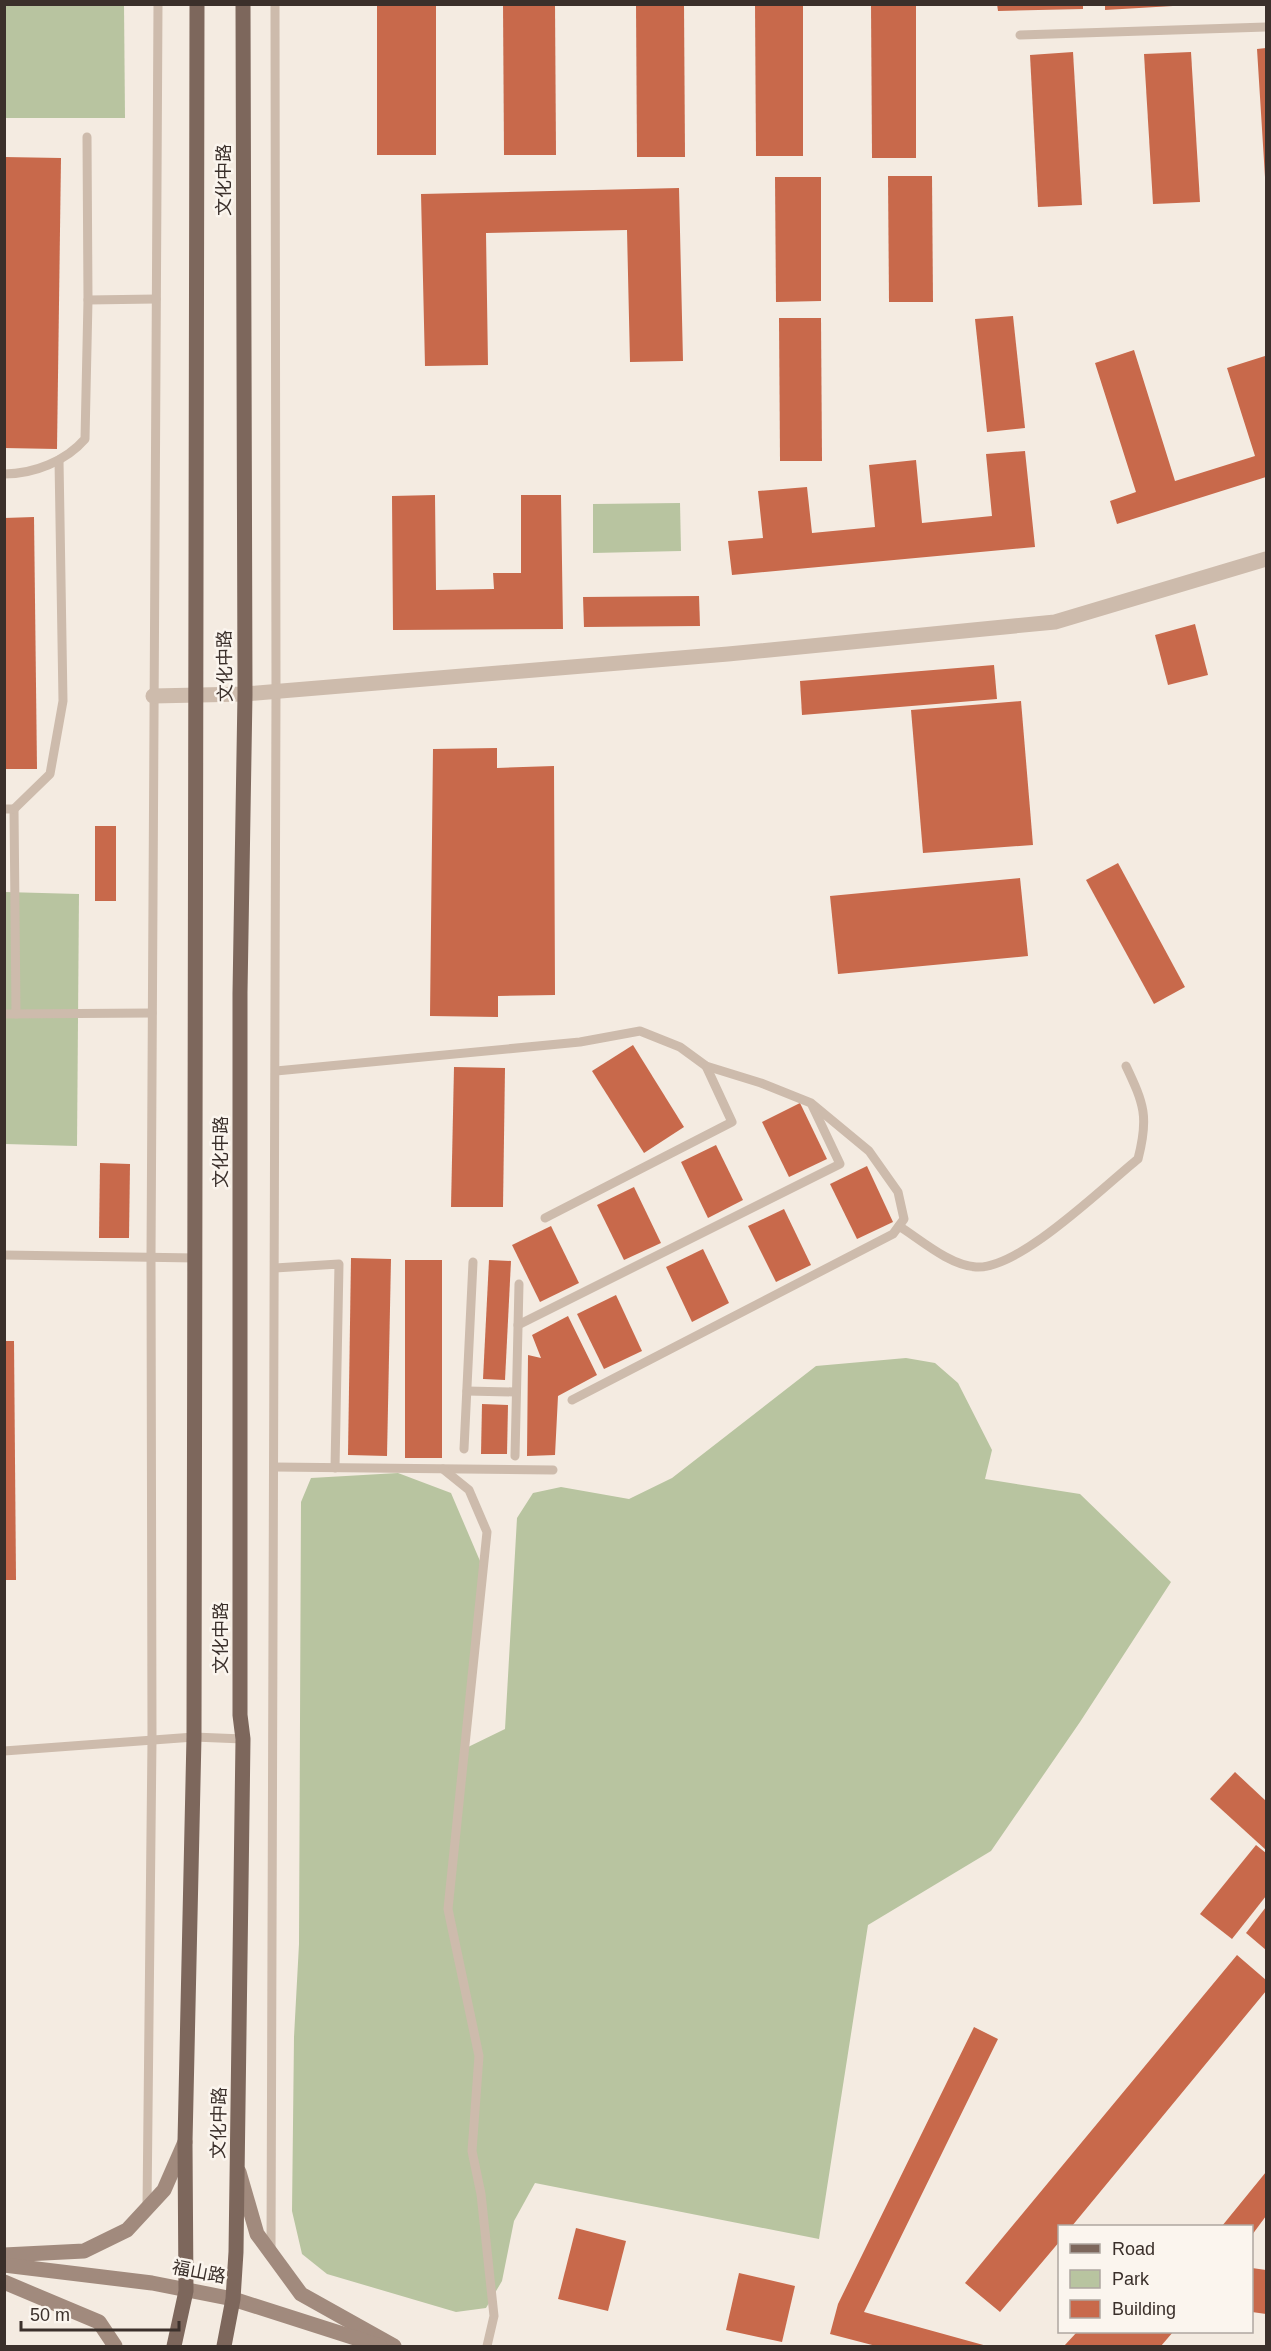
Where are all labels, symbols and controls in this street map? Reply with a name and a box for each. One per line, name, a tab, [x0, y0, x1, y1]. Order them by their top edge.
street label: 文化中路	[214, 144, 234, 216]
street label: 文化中路	[214, 630, 236, 702]
street label: 文化中路	[211, 1116, 231, 1188]
street label: 文化中路	[211, 1602, 231, 1674]
street label: 文化中路	[208, 2087, 230, 2159]
legend	[1058, 2225, 1253, 2333]
text: Road	[1112, 2239, 1155, 2259]
street label: 福山路	[171, 2257, 227, 2287]
text: Park	[1112, 2269, 1150, 2289]
scale bar	[21, 2294, 178, 2332]
text: Building	[1112, 2299, 1176, 2319]
text: 50 m	[30, 2305, 70, 2325]

